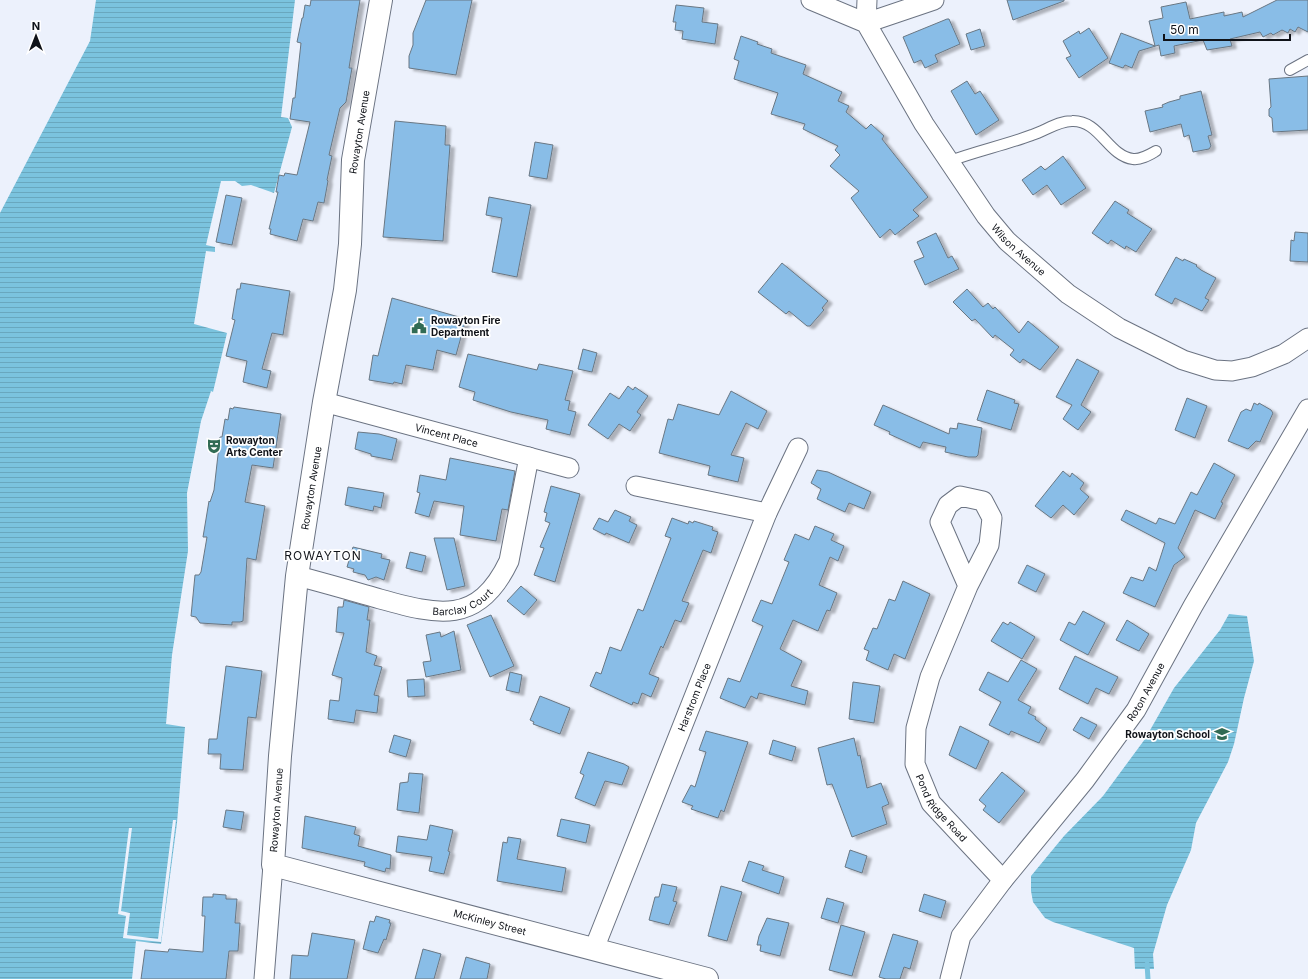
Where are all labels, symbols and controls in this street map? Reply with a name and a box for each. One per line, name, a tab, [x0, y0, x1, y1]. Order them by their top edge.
north arrow	[16, 16, 56, 56]
scale bar	[1164, 16, 1290, 42]
text: N	[32, 19, 40, 33]
text: 50 m	[1170, 22, 1199, 37]
street label: Rowayton Avenue	[346, 89, 372, 175]
street label: Wilson Avenue	[989, 221, 1048, 278]
place label: Rowayton Fire Department	[431, 314, 500, 338]
public building icon: Rowayton Fire Department	[410, 317, 428, 335]
street label: Vincent Place	[414, 421, 480, 449]
place label: Rowayton Arts Center	[226, 434, 282, 458]
theatre icon: Rowayton Arts Center	[205, 437, 223, 455]
street label: Rowayton Avenue	[298, 445, 324, 531]
district label: ROWAYTON	[284, 548, 362, 563]
street label: Barclay Court	[432, 586, 495, 617]
street label: Roton Avenue	[1124, 660, 1167, 723]
street label: Harstrom Place	[675, 661, 713, 733]
school or university icon: Rowayton School	[1213, 725, 1231, 743]
place label: Rowayton School	[1125, 728, 1210, 741]
street label: Rowayton Avenue	[267, 767, 285, 853]
street label: Pond Ridge Road	[914, 772, 970, 844]
street label: McKinley Street	[452, 907, 528, 937]

